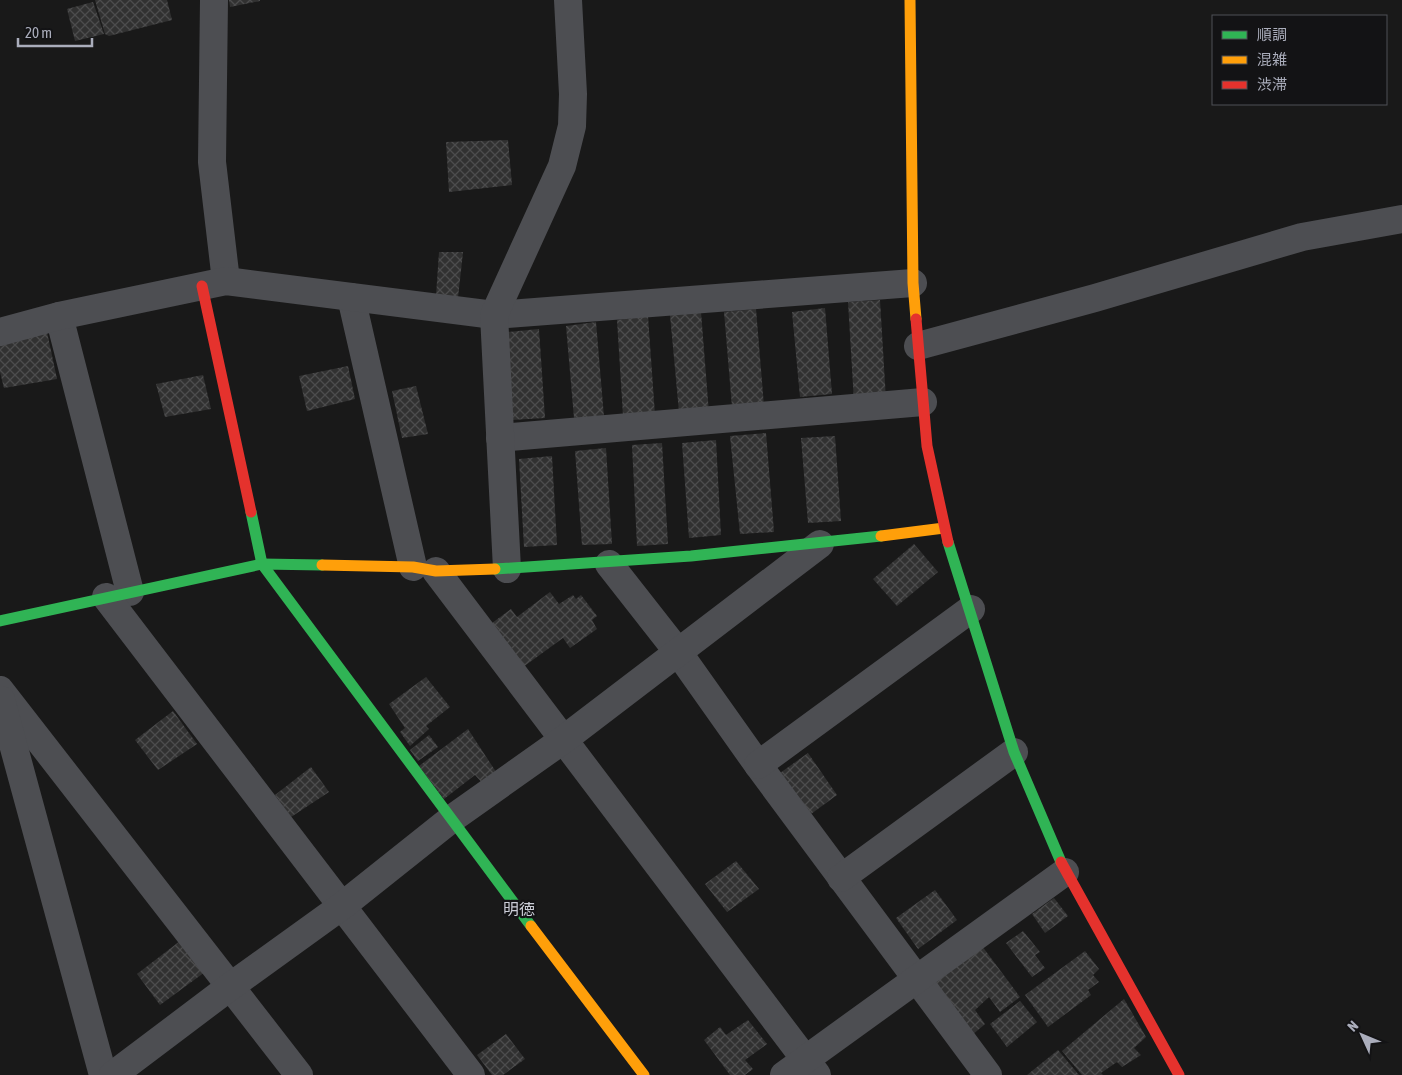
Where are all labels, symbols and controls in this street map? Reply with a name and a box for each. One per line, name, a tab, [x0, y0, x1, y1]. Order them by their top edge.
scale bar	[18, 15, 91, 47]
legend	[1212, 15, 1387, 105]
text: 20 m	[25, 24, 52, 41]
text: 順調	[1257, 26, 1287, 43]
text: 混雑	[1257, 51, 1287, 68]
text: 渋滞	[1257, 76, 1287, 93]
district label: 明徳	[503, 900, 535, 918]
north arrow	[1337, 1010, 1387, 1060]
text: N	[1344, 1017, 1361, 1034]

